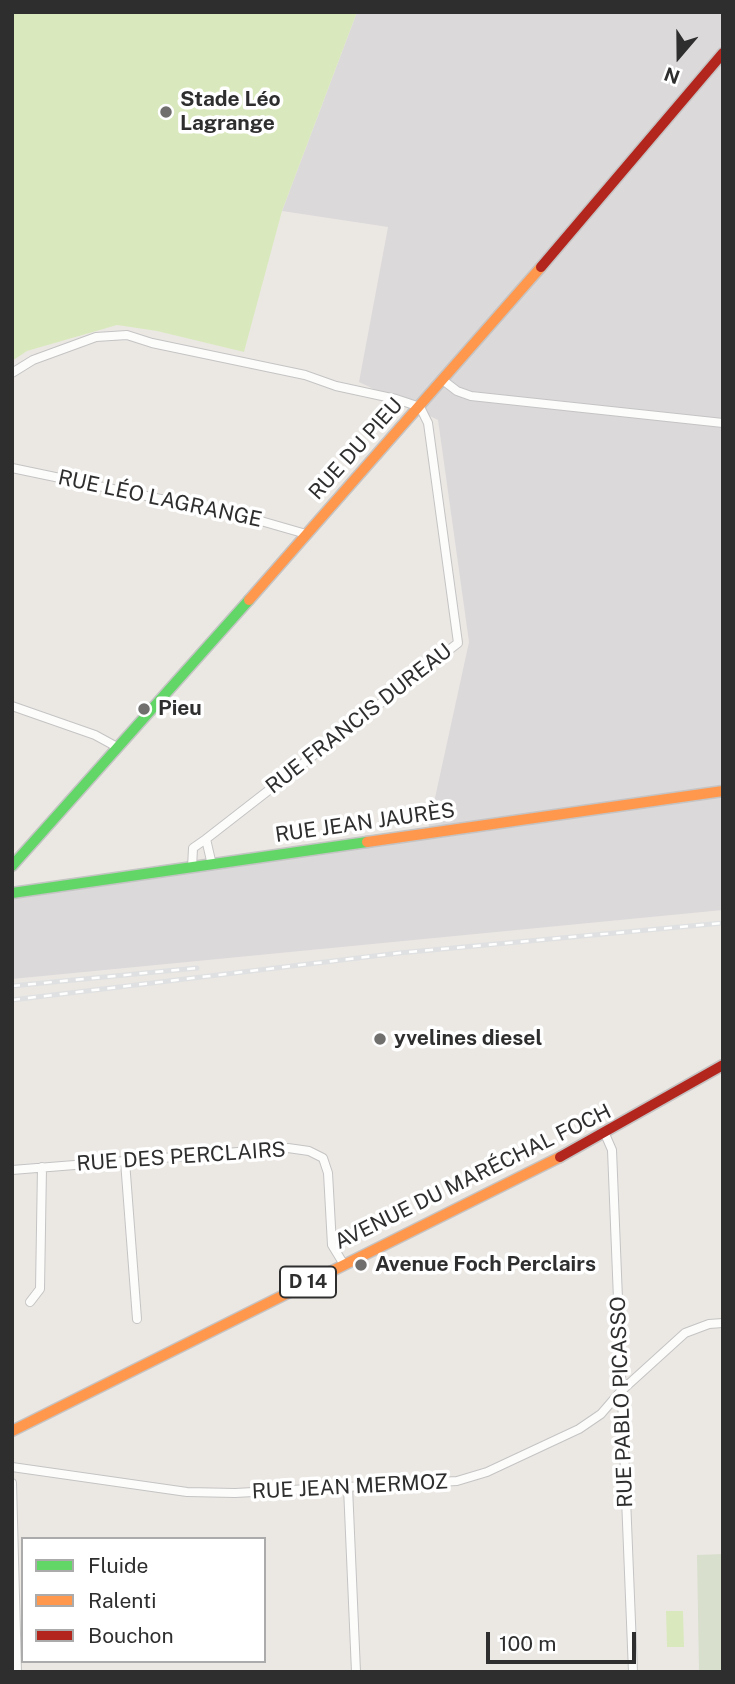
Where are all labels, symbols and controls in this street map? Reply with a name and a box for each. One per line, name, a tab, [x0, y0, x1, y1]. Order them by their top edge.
north arrow	[644, 21, 714, 91]
text: N	[661, 63, 683, 89]
place label: Stade Léo Lagrange	[180, 87, 281, 137]
marker: Stade Léo Lagrange	[158, 104, 174, 120]
street label: RUE DU PIEU	[304, 393, 408, 505]
street label: RUE LÉO LAGRANGE	[56, 465, 264, 533]
street label: RUE FRANCIS DUREAU	[261, 639, 457, 799]
place label: Pieu	[158, 696, 202, 722]
marker: Pieu	[136, 701, 152, 717]
street label: RUE JEAN JAURÈS	[274, 798, 456, 848]
place label: yvelines diesel	[394, 1026, 542, 1052]
marker: yvelines diesel	[372, 1031, 388, 1047]
street label: AVENUE DU MARÉCHAL FOCH	[331, 1099, 615, 1255]
street label: RUE DES PERCLAIRS	[76, 1137, 286, 1177]
place label: Avenue Foch Perclairs	[375, 1252, 596, 1278]
marker: Avenue Foch Perclairs	[353, 1257, 369, 1273]
road number: D 14	[280, 1266, 336, 1298]
street label: RUE PABLO PICASSO	[606, 1296, 638, 1508]
street label: RUE JEAN MERMOZ	[251, 1469, 449, 1505]
legend	[21, 1537, 266, 1663]
text: Fluide	[88, 1553, 148, 1578]
text: Ralenti	[88, 1588, 156, 1613]
scale bar	[490, 1618, 640, 1662]
text: Bouchon	[88, 1623, 174, 1648]
text: 100 m	[499, 1631, 556, 1656]

